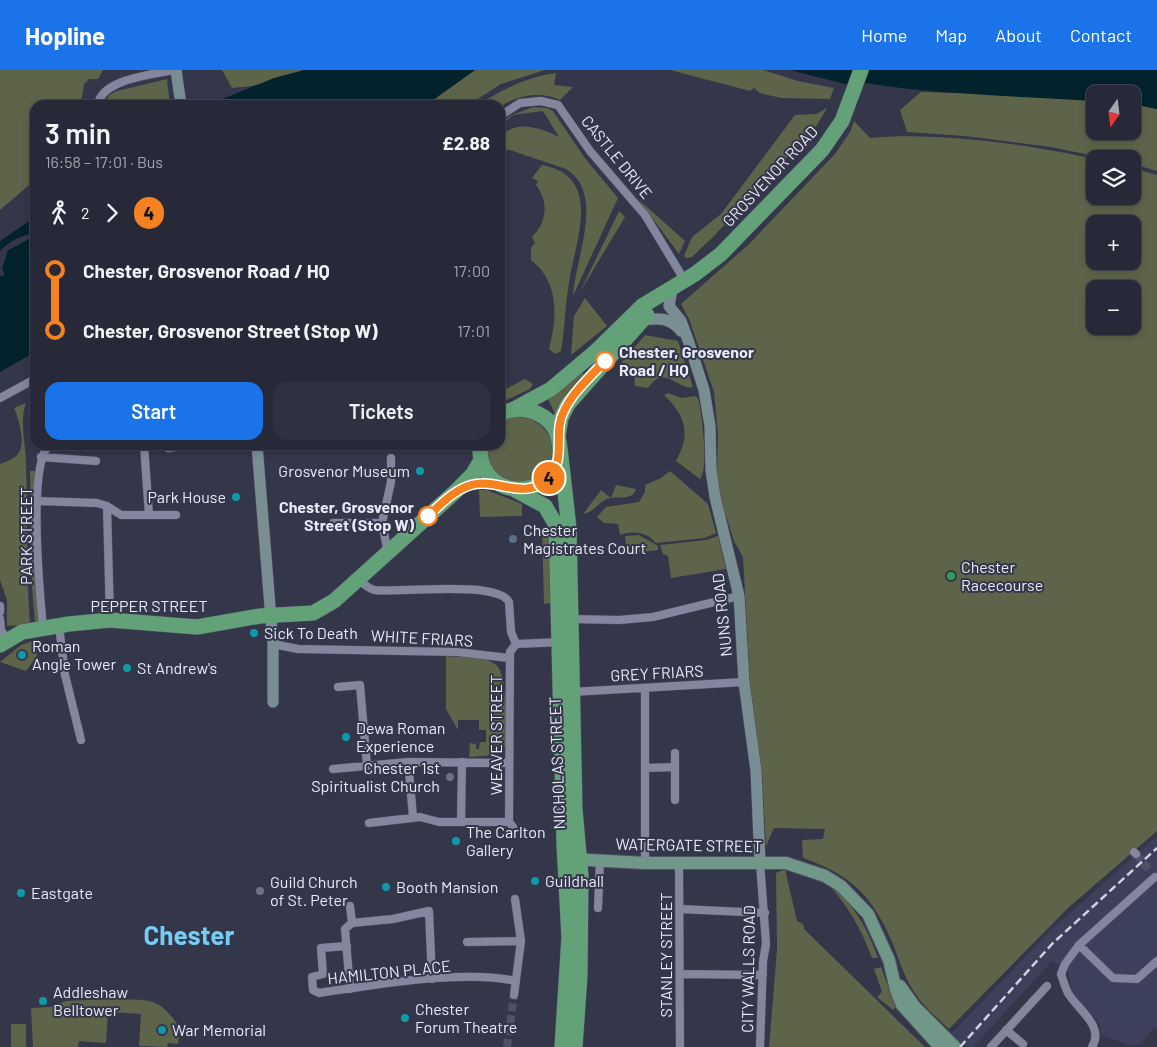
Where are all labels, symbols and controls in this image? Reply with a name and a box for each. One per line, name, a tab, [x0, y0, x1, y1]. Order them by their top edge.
text: Hopline	[25, 21, 105, 50]
text: Home	[861, 24, 907, 46]
text: Map	[935, 24, 967, 46]
text: About	[995, 24, 1042, 46]
text: Contact	[1070, 24, 1132, 46]
north arrow	[1086, 85, 1141, 140]
map controls	[1086, 85, 1141, 335]
street label: CASTLE DRIVE	[578, 111, 657, 202]
text: 3 min	[45, 116, 111, 150]
street label: GROSVENOR ROAD	[718, 121, 821, 230]
text: £2.88	[442, 131, 490, 154]
button: layers	[1086, 150, 1141, 205]
text: 16:58 – 17:01 · Bus	[45, 152, 163, 171]
icon: walk	[45, 199, 73, 227]
icon: forward	[98, 199, 126, 227]
text: 4	[144, 202, 154, 224]
text: 2	[81, 203, 90, 222]
button: +	[1086, 215, 1141, 270]
text: Chester, Grosvenor Road / HQ	[83, 259, 330, 282]
text: 17:00	[453, 261, 490, 280]
button: −	[1086, 280, 1141, 335]
text: Chester, Grosvenor Street (Stop W)	[83, 319, 378, 342]
text: 17:01	[457, 321, 490, 340]
place label: Chester, Grosvenor Road / HQ	[619, 342, 754, 379]
marker: Chester, Grosvenor Road / HQ	[595, 351, 615, 371]
button: Start	[45, 382, 263, 440]
button: Tickets	[273, 382, 490, 440]
place label: Grosvenor Museum	[278, 461, 410, 480]
line badge: 4	[533, 462, 565, 494]
marker: Grosvenor Museum	[414, 465, 426, 477]
text: 4	[544, 467, 554, 489]
street label: PARK STREET	[16, 487, 35, 585]
place label: Park House	[147, 487, 226, 506]
marker: Park House	[230, 491, 242, 503]
place label: Chester, Grosvenor Street (Stop W)	[279, 497, 414, 534]
marker: Chester, Grosvenor Street (Stop W)	[418, 506, 438, 526]
place label: Chester Magistrates Court	[523, 520, 646, 557]
marker: Chester Magistrates Court	[507, 533, 519, 545]
place label: Chester Racecourse	[961, 557, 1043, 594]
marker: Chester Racecourse	[945, 570, 957, 582]
street label: NUNS ROAD	[708, 572, 735, 658]
street label: PEPPER STREET	[90, 596, 208, 615]
place label: Sick To Death	[264, 623, 358, 642]
street label: WHITE FRIARS	[370, 625, 474, 650]
marker: Sick To Death	[248, 627, 260, 639]
place label: Roman Angle Tower	[32, 636, 116, 673]
marker: Roman Angle Tower	[16, 649, 28, 661]
place label: St Andrew's	[137, 658, 217, 677]
street label: GREY FRIARS	[610, 661, 704, 684]
marker: St Andrew's	[121, 662, 133, 674]
street label: WEAVER STREET	[486, 675, 505, 795]
street label: NICHOLAS STREET	[545, 696, 568, 830]
place label: Dewa Roman Experience	[356, 718, 445, 755]
marker: Dewa Roman Experience	[340, 731, 352, 743]
place label: Chester 1st Spiritualist Church	[311, 758, 440, 795]
marker: Chester 1st Spiritualist Church	[444, 771, 456, 783]
place label: The Carlton Gallery	[466, 822, 546, 859]
street label: WATERGATE STREET	[616, 834, 762, 855]
marker: The Carlton Gallery	[450, 835, 462, 847]
place label: Guildhall	[545, 871, 604, 890]
place label: Guild Church of St. Peter	[270, 872, 358, 909]
marker: Guildhall	[529, 875, 541, 887]
place label: Booth Mansion	[396, 877, 498, 896]
marker: Booth Mansion	[380, 881, 392, 893]
place label: Eastgate	[31, 883, 93, 902]
marker: Guild Church of St. Peter	[254, 885, 266, 897]
marker: Eastgate	[15, 887, 27, 899]
street label: STANLEY STREET	[656, 892, 675, 1018]
street label: CITY WALLS ROAD	[737, 905, 758, 1033]
district label: Chester	[144, 919, 234, 950]
street label: HAMILTON PLACE	[326, 956, 452, 987]
place label: Addleshaw Belltower	[53, 982, 128, 1019]
marker: Addleshaw Belltower	[37, 995, 49, 1007]
place label: Chester Forum Theatre	[415, 999, 517, 1036]
marker: Chester Forum Theatre	[399, 1012, 411, 1024]
place label: War Memorial	[172, 1020, 266, 1039]
marker: War Memorial	[156, 1024, 168, 1036]

